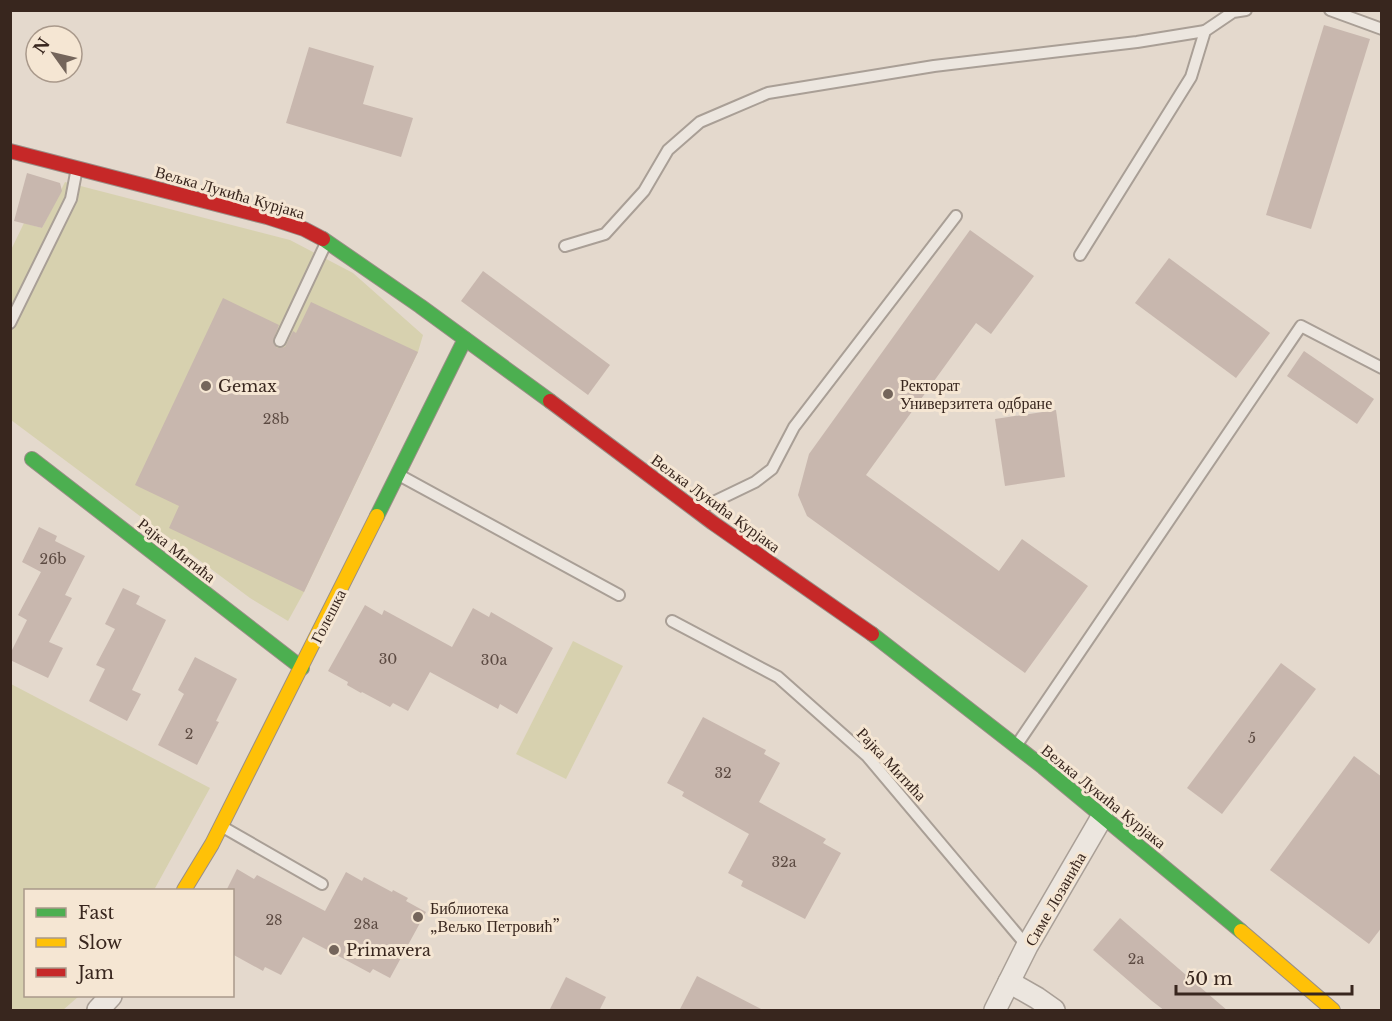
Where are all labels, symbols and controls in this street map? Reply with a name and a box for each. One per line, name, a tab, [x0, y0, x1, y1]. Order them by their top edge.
north arrow	[24, 24, 84, 84]
text: N	[29, 34, 54, 57]
street label: Вељка Лукића Курјака	[153, 161, 307, 223]
place label: Ректорат Универзитета одбране	[900, 375, 1052, 413]
place label: Gemax	[218, 376, 277, 396]
marker: Gemax	[199, 379, 213, 393]
marker: Ректорат Универзитета одбране	[881, 387, 895, 401]
house number: 28b	[263, 410, 289, 428]
street label: Вељка Лукића Курјака	[648, 449, 784, 557]
street label: Рајка Митића	[134, 513, 220, 587]
house number: 26b	[40, 550, 66, 568]
street label: Голешка	[306, 586, 350, 646]
house number: 30	[379, 650, 397, 668]
house number: 30a	[481, 651, 507, 669]
street label: Рајка Митића	[853, 723, 931, 805]
house number: 2	[185, 725, 193, 743]
house number: 5	[1248, 729, 1256, 747]
street label: Вељка Лукића Курјака	[1038, 740, 1170, 852]
house number: 32	[714, 764, 732, 782]
street label: Симе Лозанића	[1020, 848, 1090, 950]
house number: 32a	[771, 853, 797, 871]
legend	[24, 889, 234, 997]
place label: Библиотека „Вељко Петровић”	[430, 898, 560, 936]
text: Fast	[78, 902, 115, 924]
marker: Библиотека „Вељко Петровић”	[411, 910, 425, 924]
house number: 28	[265, 911, 283, 929]
house number: 28a	[354, 915, 379, 933]
text: Slow	[78, 932, 123, 954]
place label: Primavera	[346, 940, 431, 960]
marker: Primavera	[327, 943, 341, 957]
house number: 2a	[1128, 950, 1144, 968]
scale bar	[1176, 958, 1352, 996]
text: Jam	[76, 962, 114, 984]
text: 50 m	[1185, 968, 1233, 990]

